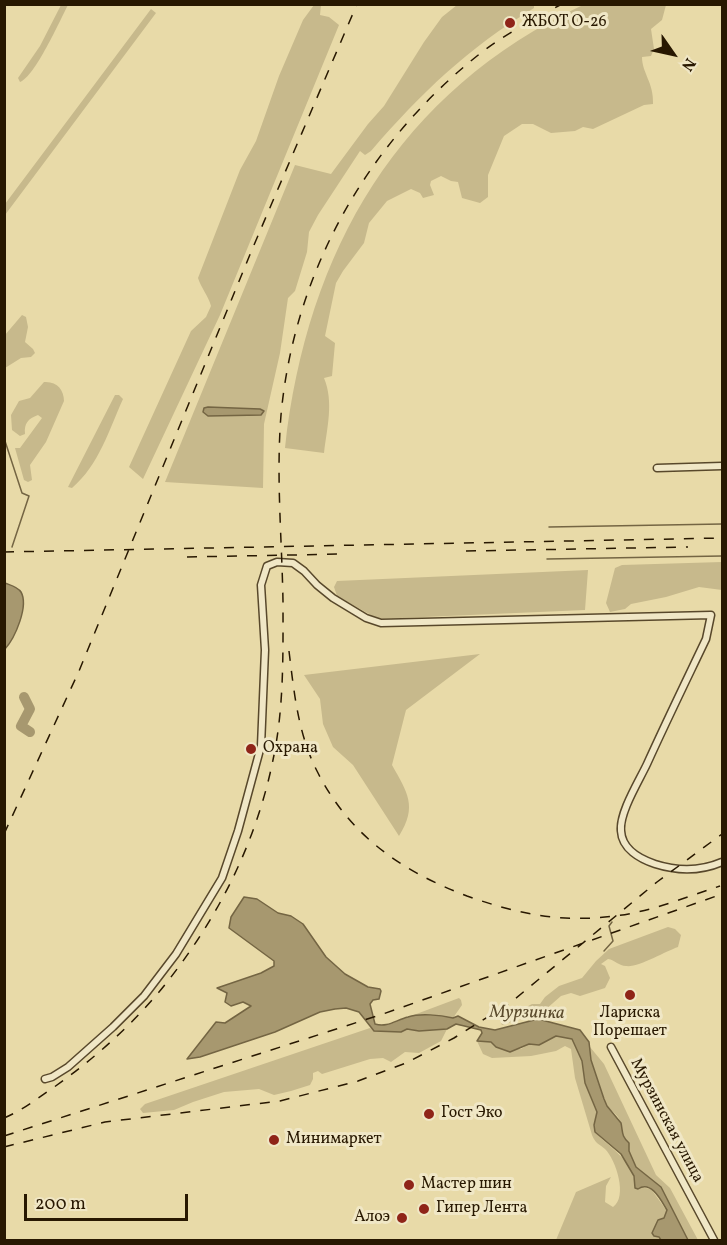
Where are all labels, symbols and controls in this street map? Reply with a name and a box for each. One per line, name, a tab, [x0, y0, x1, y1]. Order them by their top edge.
place label: ЖБОТ О-26	[522, 13, 607, 33]
marker: ЖБОТ О-26	[503, 16, 517, 30]
north arrow	[643, 24, 703, 84]
text: N	[676, 53, 700, 75]
place label: Охрана	[263, 739, 318, 759]
marker: Охрана	[244, 742, 258, 756]
marker: Лариска Порешает	[623, 988, 637, 1002]
water label: Мурзинка	[489, 1003, 565, 1025]
place label: Лариска Порешает	[593, 1004, 667, 1042]
street label: Мурзинская улица	[625, 1056, 707, 1186]
place label: Гост Эко	[441, 1104, 502, 1124]
marker: Гост Эко	[422, 1107, 436, 1121]
place label: Минимаркет	[286, 1130, 382, 1150]
marker: Минимаркет	[267, 1133, 281, 1147]
place label: Мастер шин	[421, 1175, 512, 1195]
marker: Мастер шин	[402, 1178, 416, 1192]
scale bar	[27, 1182, 190, 1220]
text: 200 m	[35, 1192, 86, 1217]
place label: Гипер Лента	[436, 1199, 527, 1219]
marker: Гипер Лента	[417, 1202, 431, 1216]
place label: Алоэ	[354, 1208, 390, 1228]
marker: Алоэ	[395, 1211, 409, 1225]

